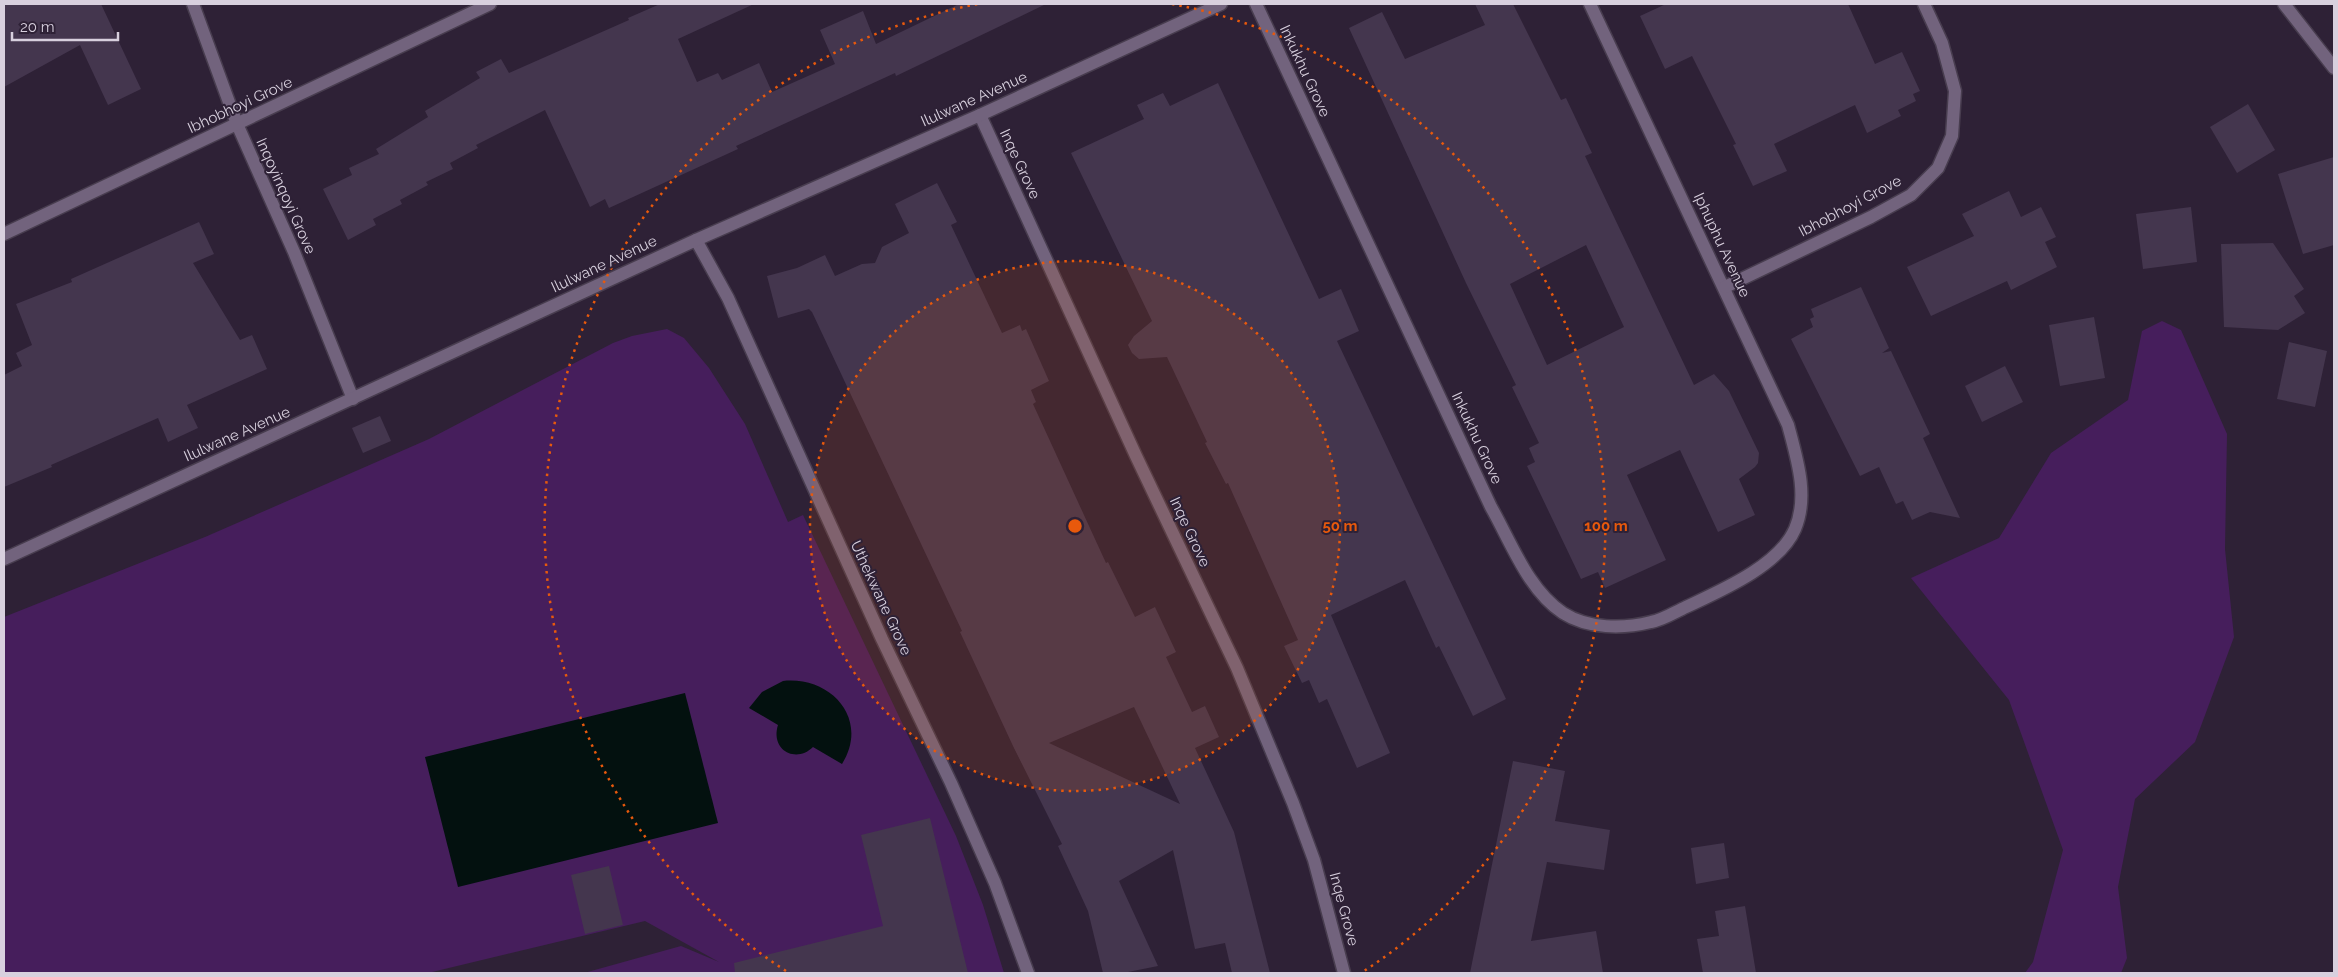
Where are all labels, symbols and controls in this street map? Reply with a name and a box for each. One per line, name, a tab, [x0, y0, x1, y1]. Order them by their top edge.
scale bar	[12, 10, 119, 42]
text: 20 m	[20, 18, 55, 36]
street label: Inkukhu Grove	[1276, 22, 1334, 120]
street label: Ilulwane Avenue	[918, 67, 1030, 130]
street label: Ibhobhoyi Grove	[185, 73, 295, 137]
street label: Inqe Grove	[996, 126, 1044, 202]
street label: Inqoyinqoyi Grove	[252, 135, 320, 257]
street label: Ibhobhoyi Grove	[1796, 171, 1904, 241]
street label: Iphuphu Avenue	[1690, 190, 1754, 300]
street label: Ilulwane Avenue	[548, 232, 660, 296]
street label: Inkukhu Grove	[1448, 389, 1506, 487]
street label: Ilulwane Avenue	[181, 402, 293, 465]
street label: Inqe Grove	[1166, 494, 1214, 570]
centre of rings	[1066, 517, 1084, 535]
text: 50 m	[1322, 517, 1358, 535]
text: 100 m	[1584, 517, 1628, 535]
street label: Uthekwane Grove	[847, 538, 916, 658]
street label: Inqe Grove	[1326, 870, 1362, 948]

